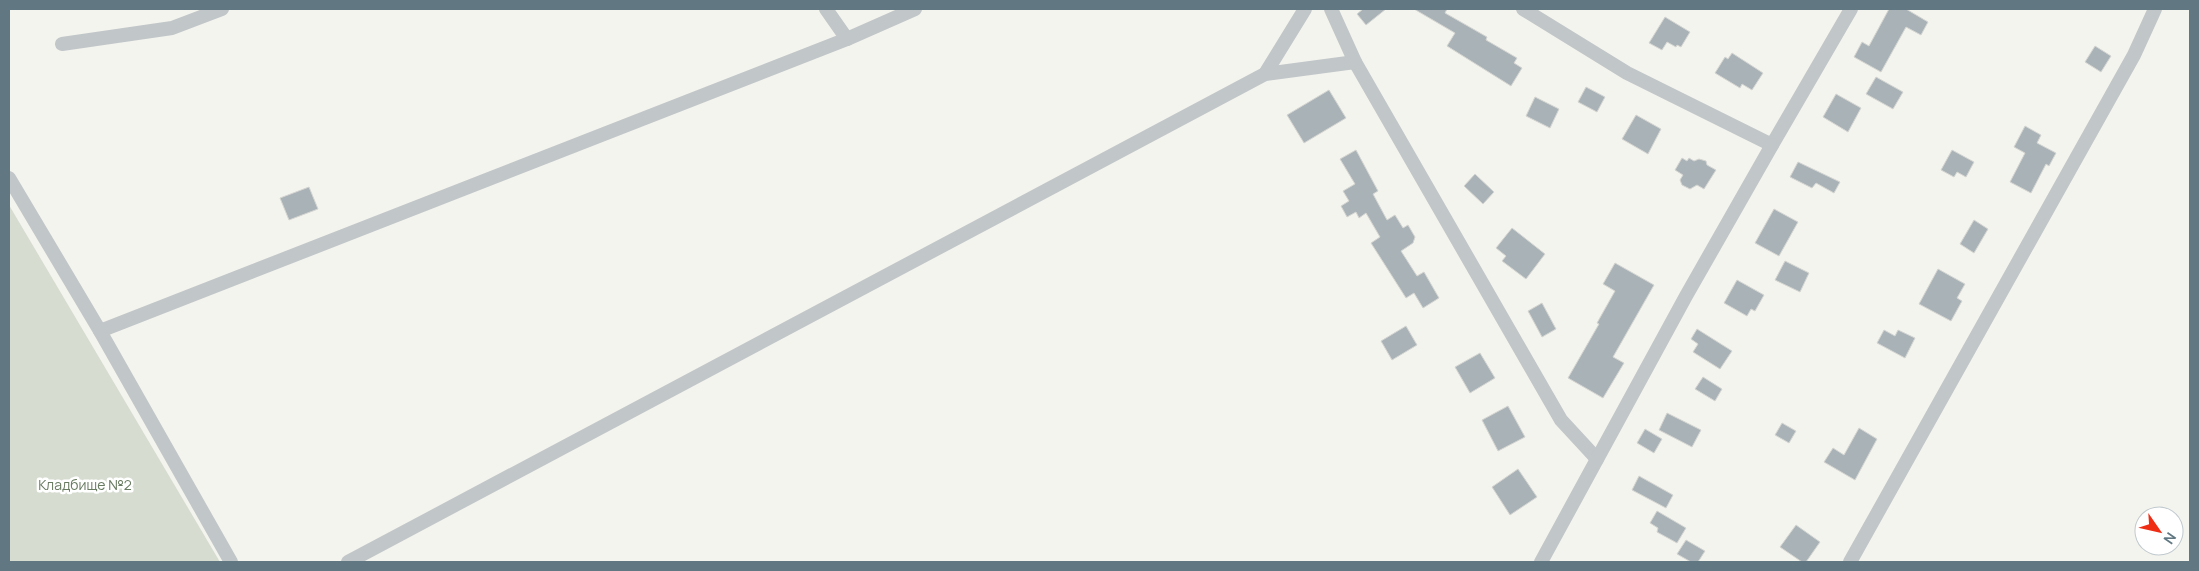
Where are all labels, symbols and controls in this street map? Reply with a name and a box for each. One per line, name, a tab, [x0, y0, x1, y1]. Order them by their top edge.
park label: Кладбище №2	[38, 475, 132, 494]
north arrow	[2134, 506, 2184, 556]
text: N	[2160, 529, 2181, 548]

